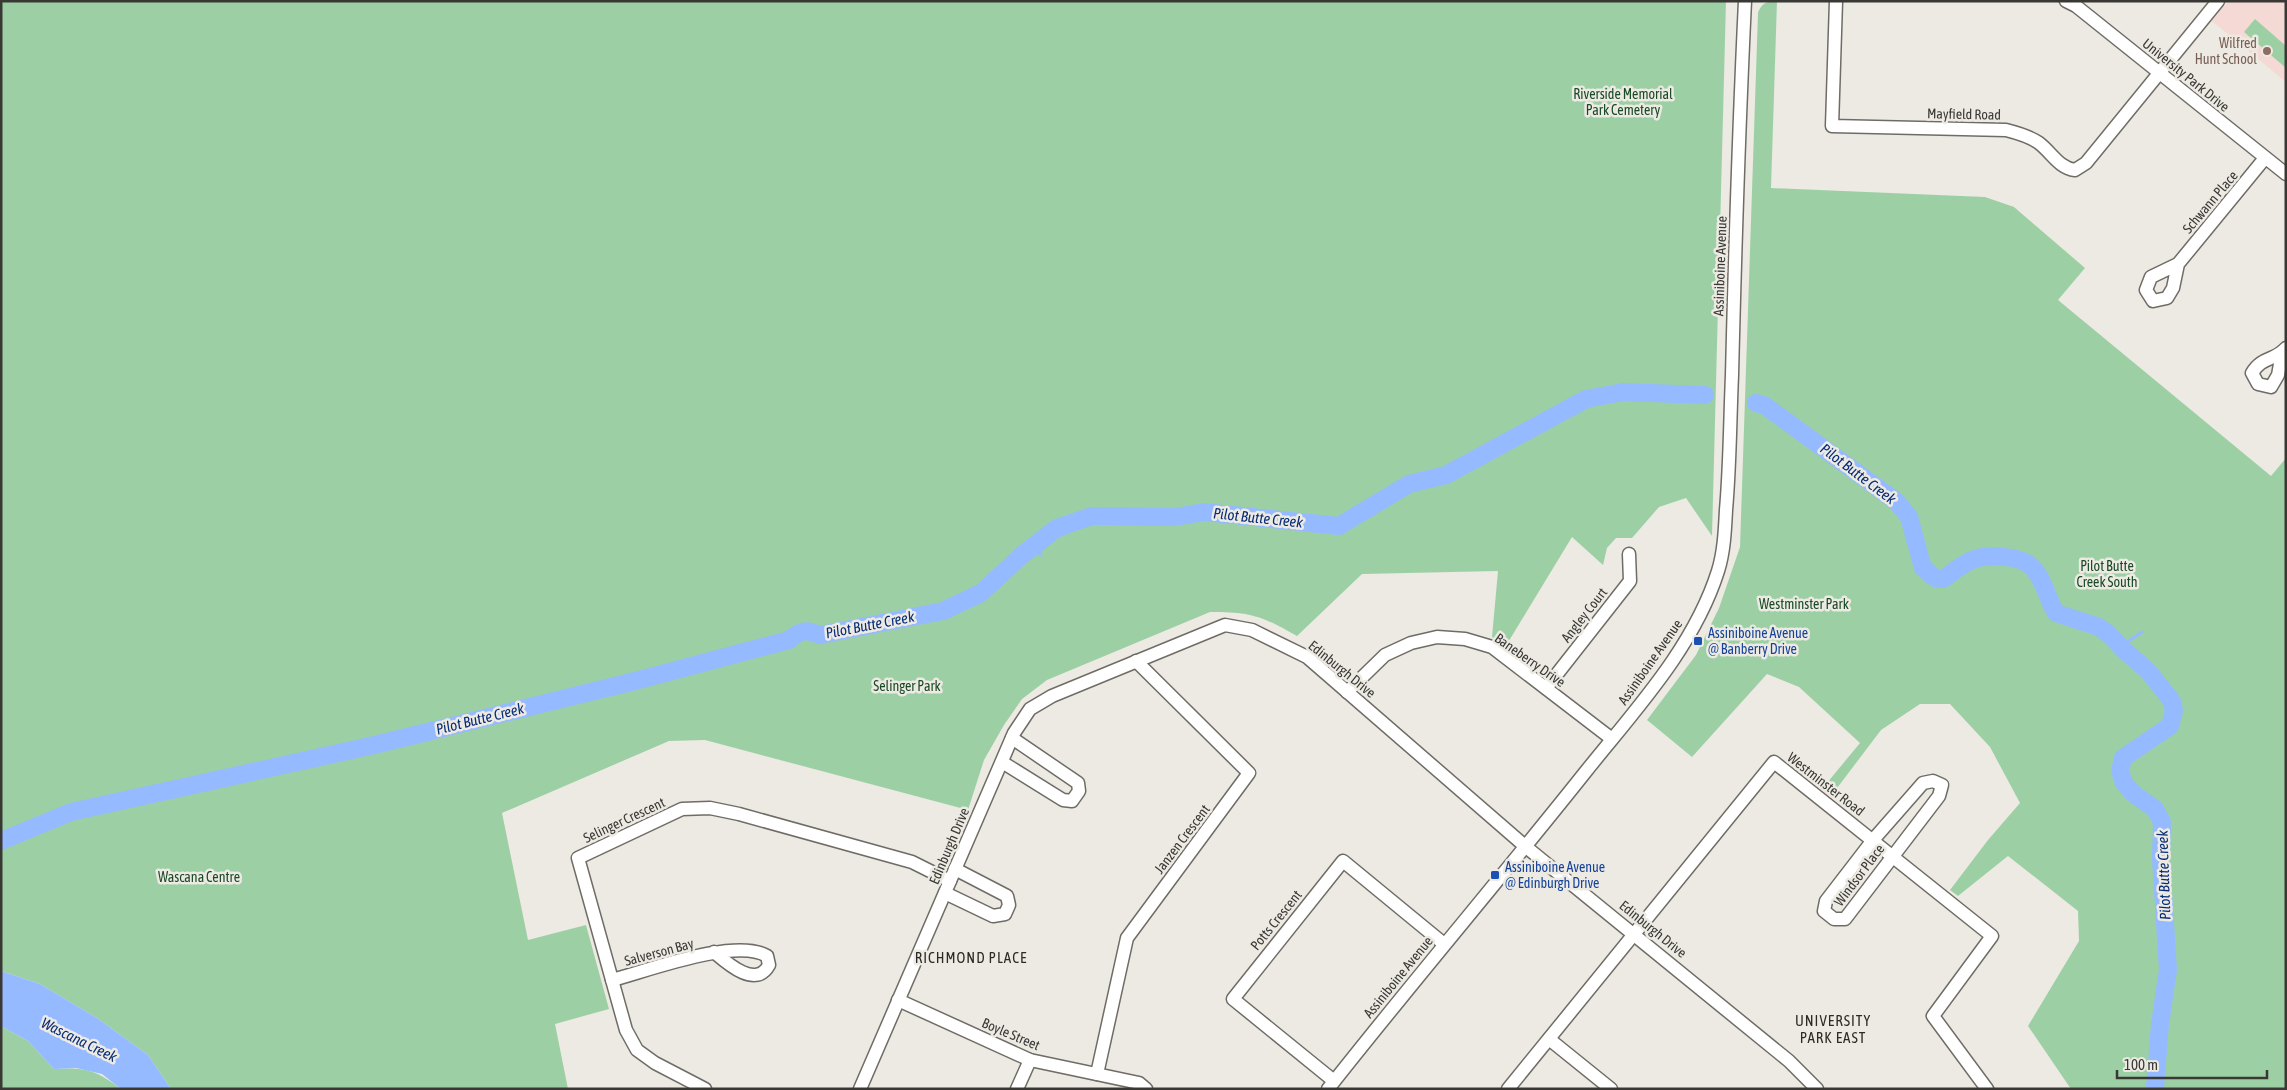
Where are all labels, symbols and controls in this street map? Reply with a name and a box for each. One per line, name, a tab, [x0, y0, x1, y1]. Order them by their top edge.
street label: University Park Drive	[2139, 35, 2233, 115]
place label: Wilfred Hunt School	[2195, 35, 2257, 67]
marker: Wilfred Hunt School	[2261, 45, 2273, 57]
park label: Riverside Memorial Park Cemetery	[1573, 86, 1673, 118]
street label: Mayfield Road	[1927, 105, 2001, 123]
street label: Schwann Place	[2179, 167, 2241, 237]
street label: Assiniboine Avenue	[1710, 216, 1730, 316]
water label: Pilot Butte Creek	[1817, 440, 1900, 508]
water label: Pilot Butte Creek	[1212, 504, 1304, 531]
park label: Pilot Butte Creek South	[2076, 558, 2138, 590]
street label: Angley Court	[1558, 585, 1610, 645]
park label: Westminster Park	[1759, 596, 1849, 612]
water label: Pilot Butte Creek	[824, 607, 916, 641]
street label: Assiniboine Avenue	[1615, 616, 1685, 708]
place label: Assiniboine Avenue @ Banberry Drive	[1708, 625, 1808, 657]
street label: Baneberry Drive	[1492, 630, 1568, 690]
marker: Assiniboine Avenue @ Banberry Drive	[1692, 635, 1704, 647]
street label: Edinburgh Drive	[1305, 637, 1379, 701]
park label: Selinger Park	[873, 678, 941, 694]
water label: Pilot Butte Creek	[434, 699, 526, 738]
street label: Westminster Road	[1784, 749, 1868, 819]
street label: Selinger Crescent	[581, 794, 667, 846]
street label: Janzen Crescent	[1151, 802, 1213, 876]
street label: Edinburgh Drive	[926, 805, 972, 887]
water label: Pilot Butte Creek	[2153, 829, 2174, 920]
street label: Windsor Place	[1831, 841, 1887, 909]
place label: Assiniboine Avenue @ Edinburgh Drive	[1505, 859, 1605, 891]
park label: Wascana Centre	[158, 869, 240, 885]
marker: Assiniboine Avenue @ Edinburgh Drive	[1489, 869, 1501, 881]
street label: Potts Crescent	[1247, 887, 1305, 953]
street label: Edinburgh Drive	[1616, 897, 1690, 961]
street label: Assiniboine Avenue	[1360, 933, 1436, 1021]
street label: Salverson Bay	[623, 935, 696, 969]
district label: RICHMOND PLACE	[915, 949, 1027, 966]
district label: UNIVERSITY PARK EAST	[1795, 1012, 1871, 1046]
water label: Wascana Creek	[39, 1014, 120, 1065]
street label: Boyle Street	[980, 1015, 1042, 1053]
scale bar	[2117, 1048, 2267, 1080]
text: 100 m	[2124, 1056, 2158, 1073]

